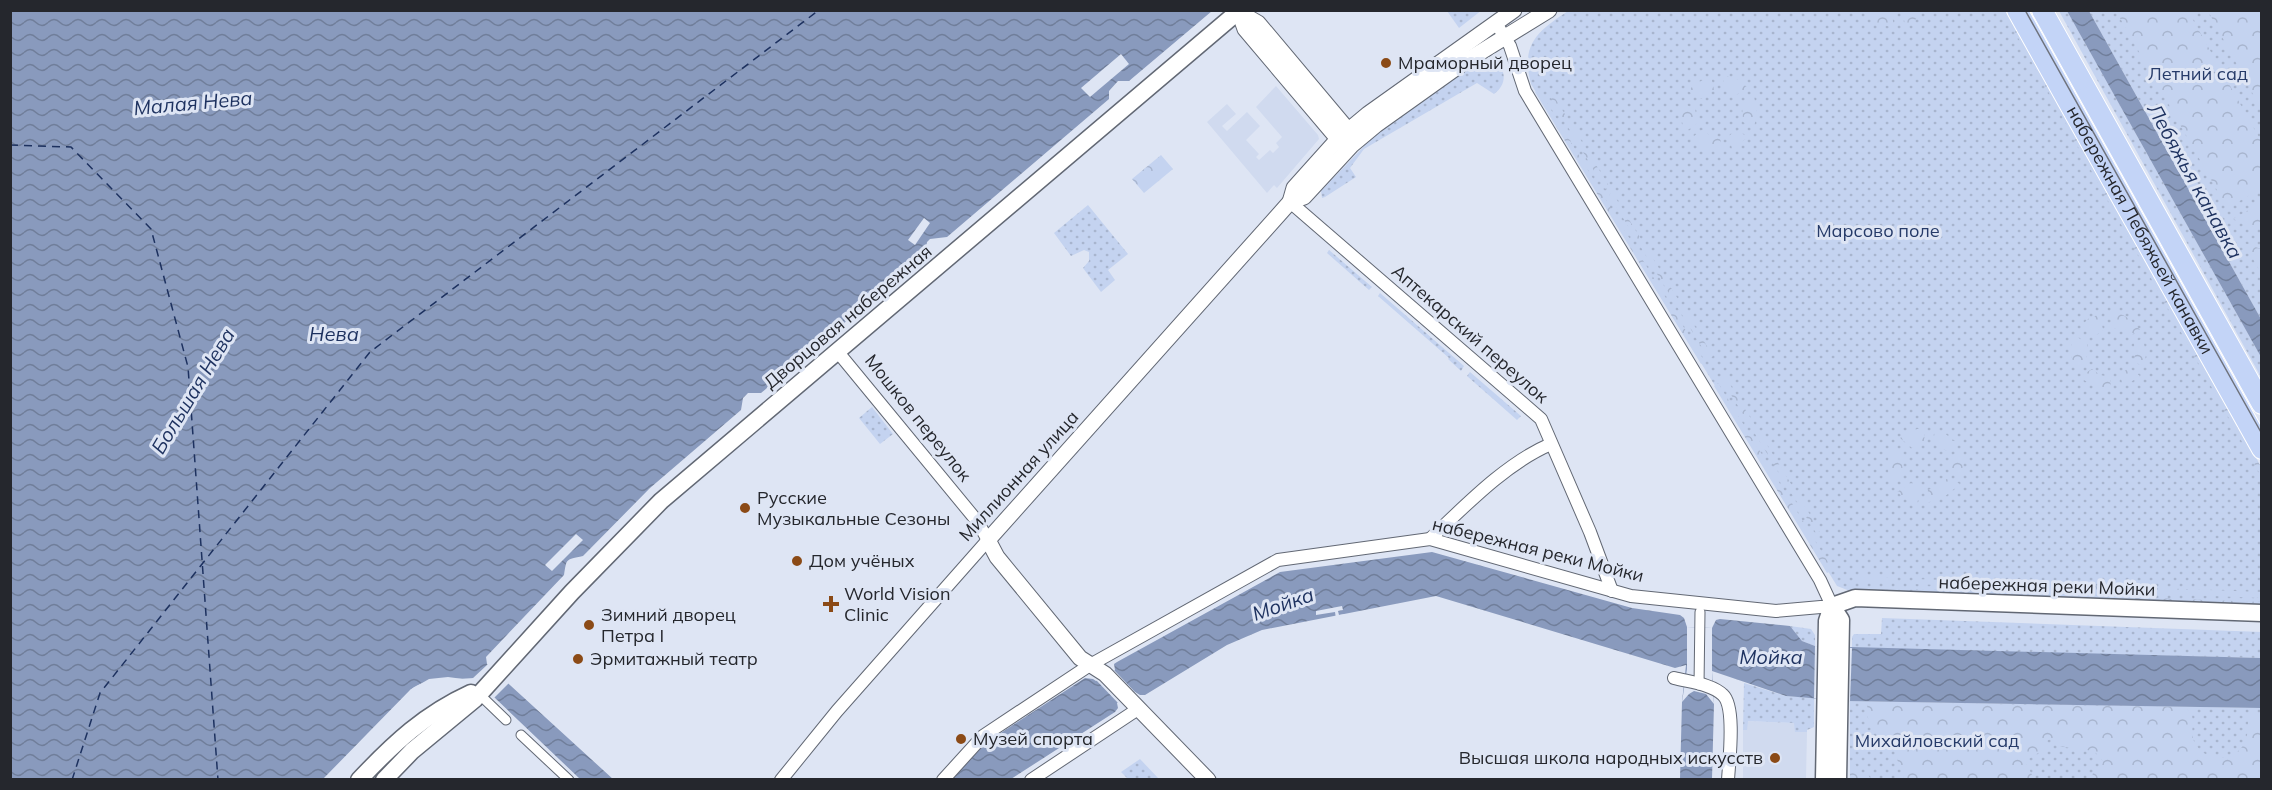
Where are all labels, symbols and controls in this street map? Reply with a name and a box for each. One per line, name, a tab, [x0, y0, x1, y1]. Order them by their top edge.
place label: Мраморный дворец	[1398, 51, 1572, 74]
marker: Мраморный дворец	[1379, 56, 1393, 70]
park label: Летний сад	[2148, 62, 2248, 85]
water label: Малая Нева	[132, 85, 253, 120]
water label: Лебяжья канавка	[2142, 98, 2248, 263]
street label: набережная Лебяжьей канавки	[2062, 102, 2219, 358]
park label: Марсово поле	[1816, 219, 1940, 242]
street label: Дворцовая набережная	[759, 240, 936, 394]
street label: Аптекарский переулок	[1387, 259, 1554, 408]
water label: Нева	[309, 321, 359, 346]
water label: Большая Нева	[145, 323, 240, 458]
street label: Мошков переулок	[860, 349, 977, 486]
street label: Миллионная улица	[954, 406, 1083, 546]
place label: Русские Музыкальные Сезоны	[757, 486, 950, 530]
marker: Русские Музыкальные Сезоны	[738, 501, 752, 515]
street label: набережная реки Мойки	[1430, 512, 1646, 587]
place label: Дом учёных	[809, 549, 915, 572]
marker: Дом учёных	[790, 554, 804, 568]
street label: набережная реки Мойки	[1938, 570, 2156, 601]
water label: Мойка	[1249, 581, 1317, 626]
place label: World Vision Clinic	[844, 582, 950, 626]
marker: World Vision Clinic	[822, 595, 840, 613]
place label: Зимний дворец Петра I	[601, 603, 736, 647]
marker: Зимний дворец Петра I	[582, 618, 596, 632]
water label: Мойка	[1739, 644, 1803, 669]
place label: Эрмитажный театр	[590, 647, 758, 670]
marker: Эрмитажный театр	[571, 652, 585, 666]
place label: Музей спорта	[973, 727, 1093, 750]
park label: Михайловский сад	[1855, 729, 2019, 752]
marker: Музей спорта	[954, 732, 968, 746]
place label: Высшая школа народных искусств	[1459, 746, 1763, 769]
marker: Высшая школа народных искусств	[1768, 751, 1782, 765]

